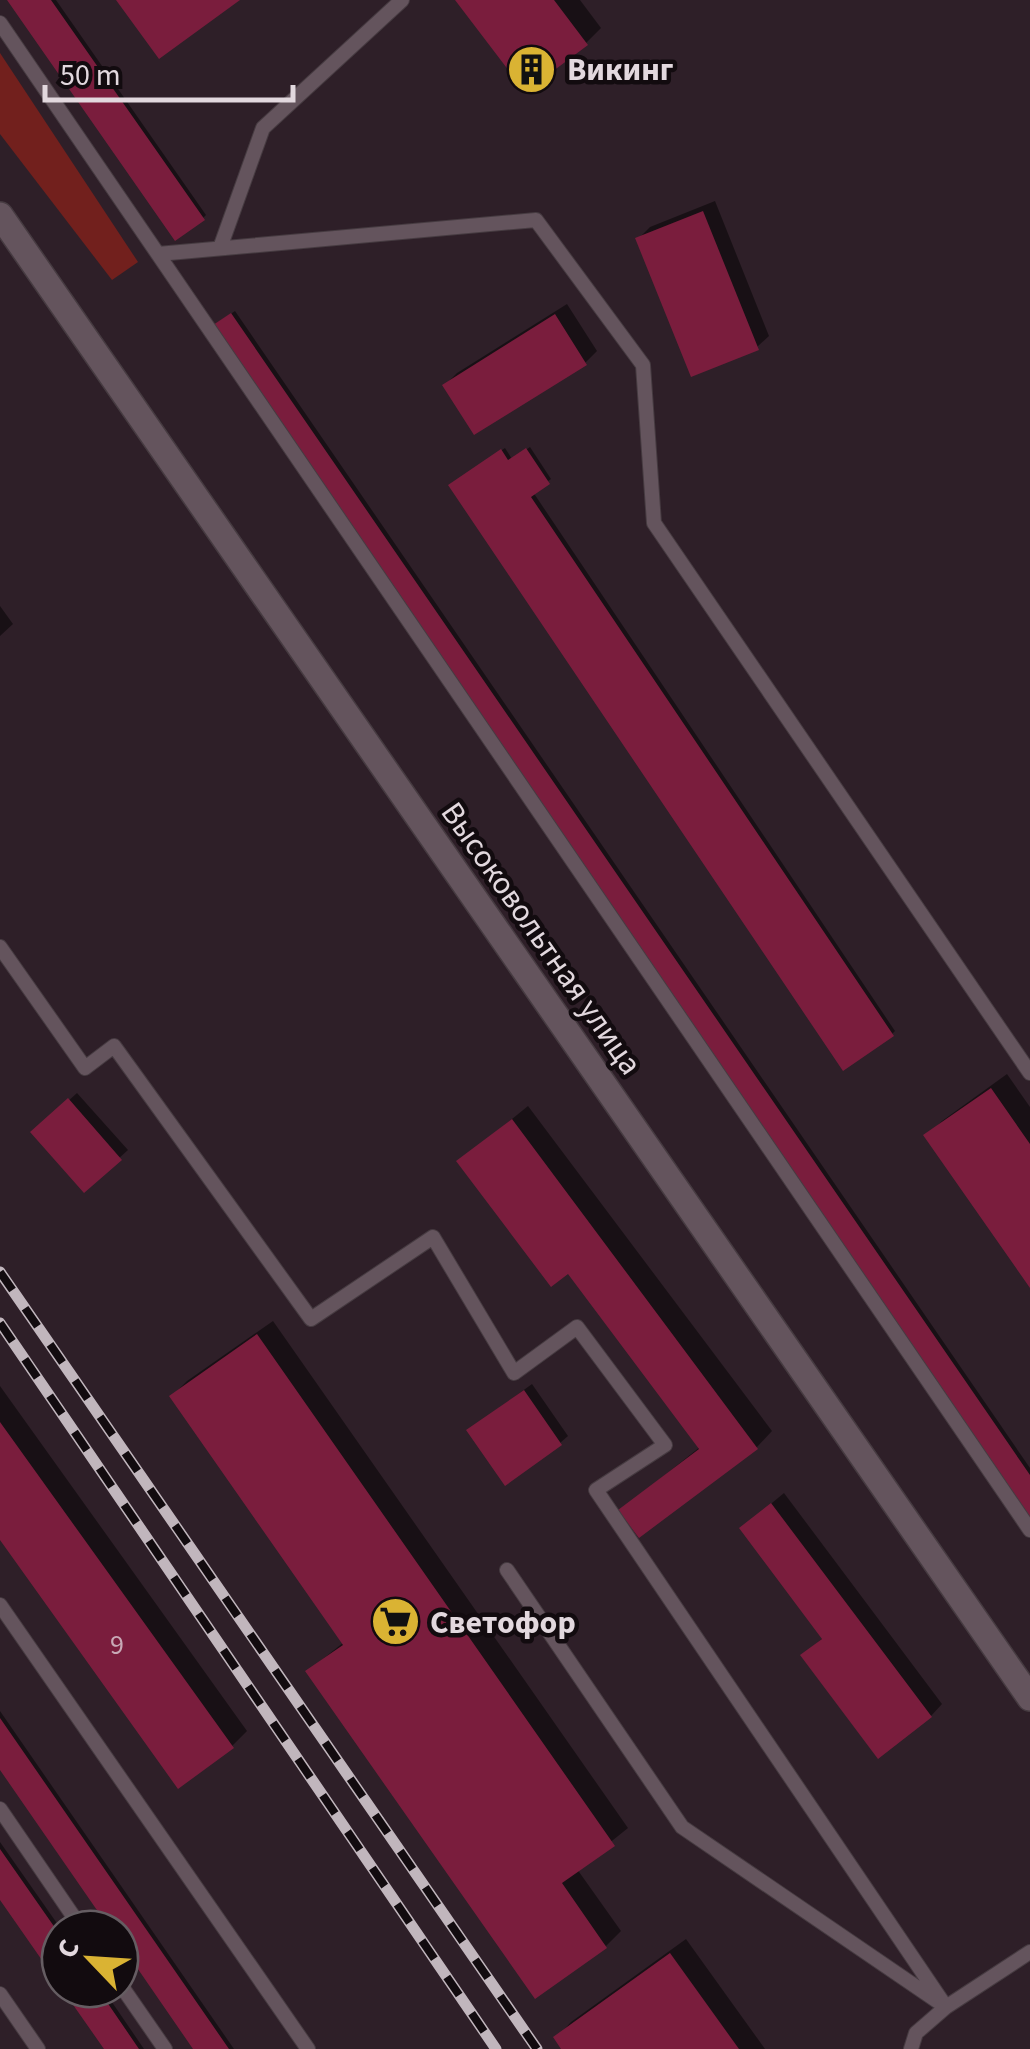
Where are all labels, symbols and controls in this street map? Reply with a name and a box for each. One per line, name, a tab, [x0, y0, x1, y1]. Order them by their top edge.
scale bar	[45, 40, 292, 102]
building icon: Викинг	[506, 43, 558, 95]
place label: Викинг	[567, 47, 674, 93]
text: 50 m	[60, 54, 121, 97]
street label: Высоковольтная улица	[429, 793, 653, 1084]
supermarket icon: Светофор	[369, 1596, 421, 1648]
place label: Светофор	[430, 1600, 576, 1646]
house number: 9	[110, 1625, 124, 1665]
north arrow	[40, 1909, 140, 2009]
text: С	[47, 1933, 90, 1965]

